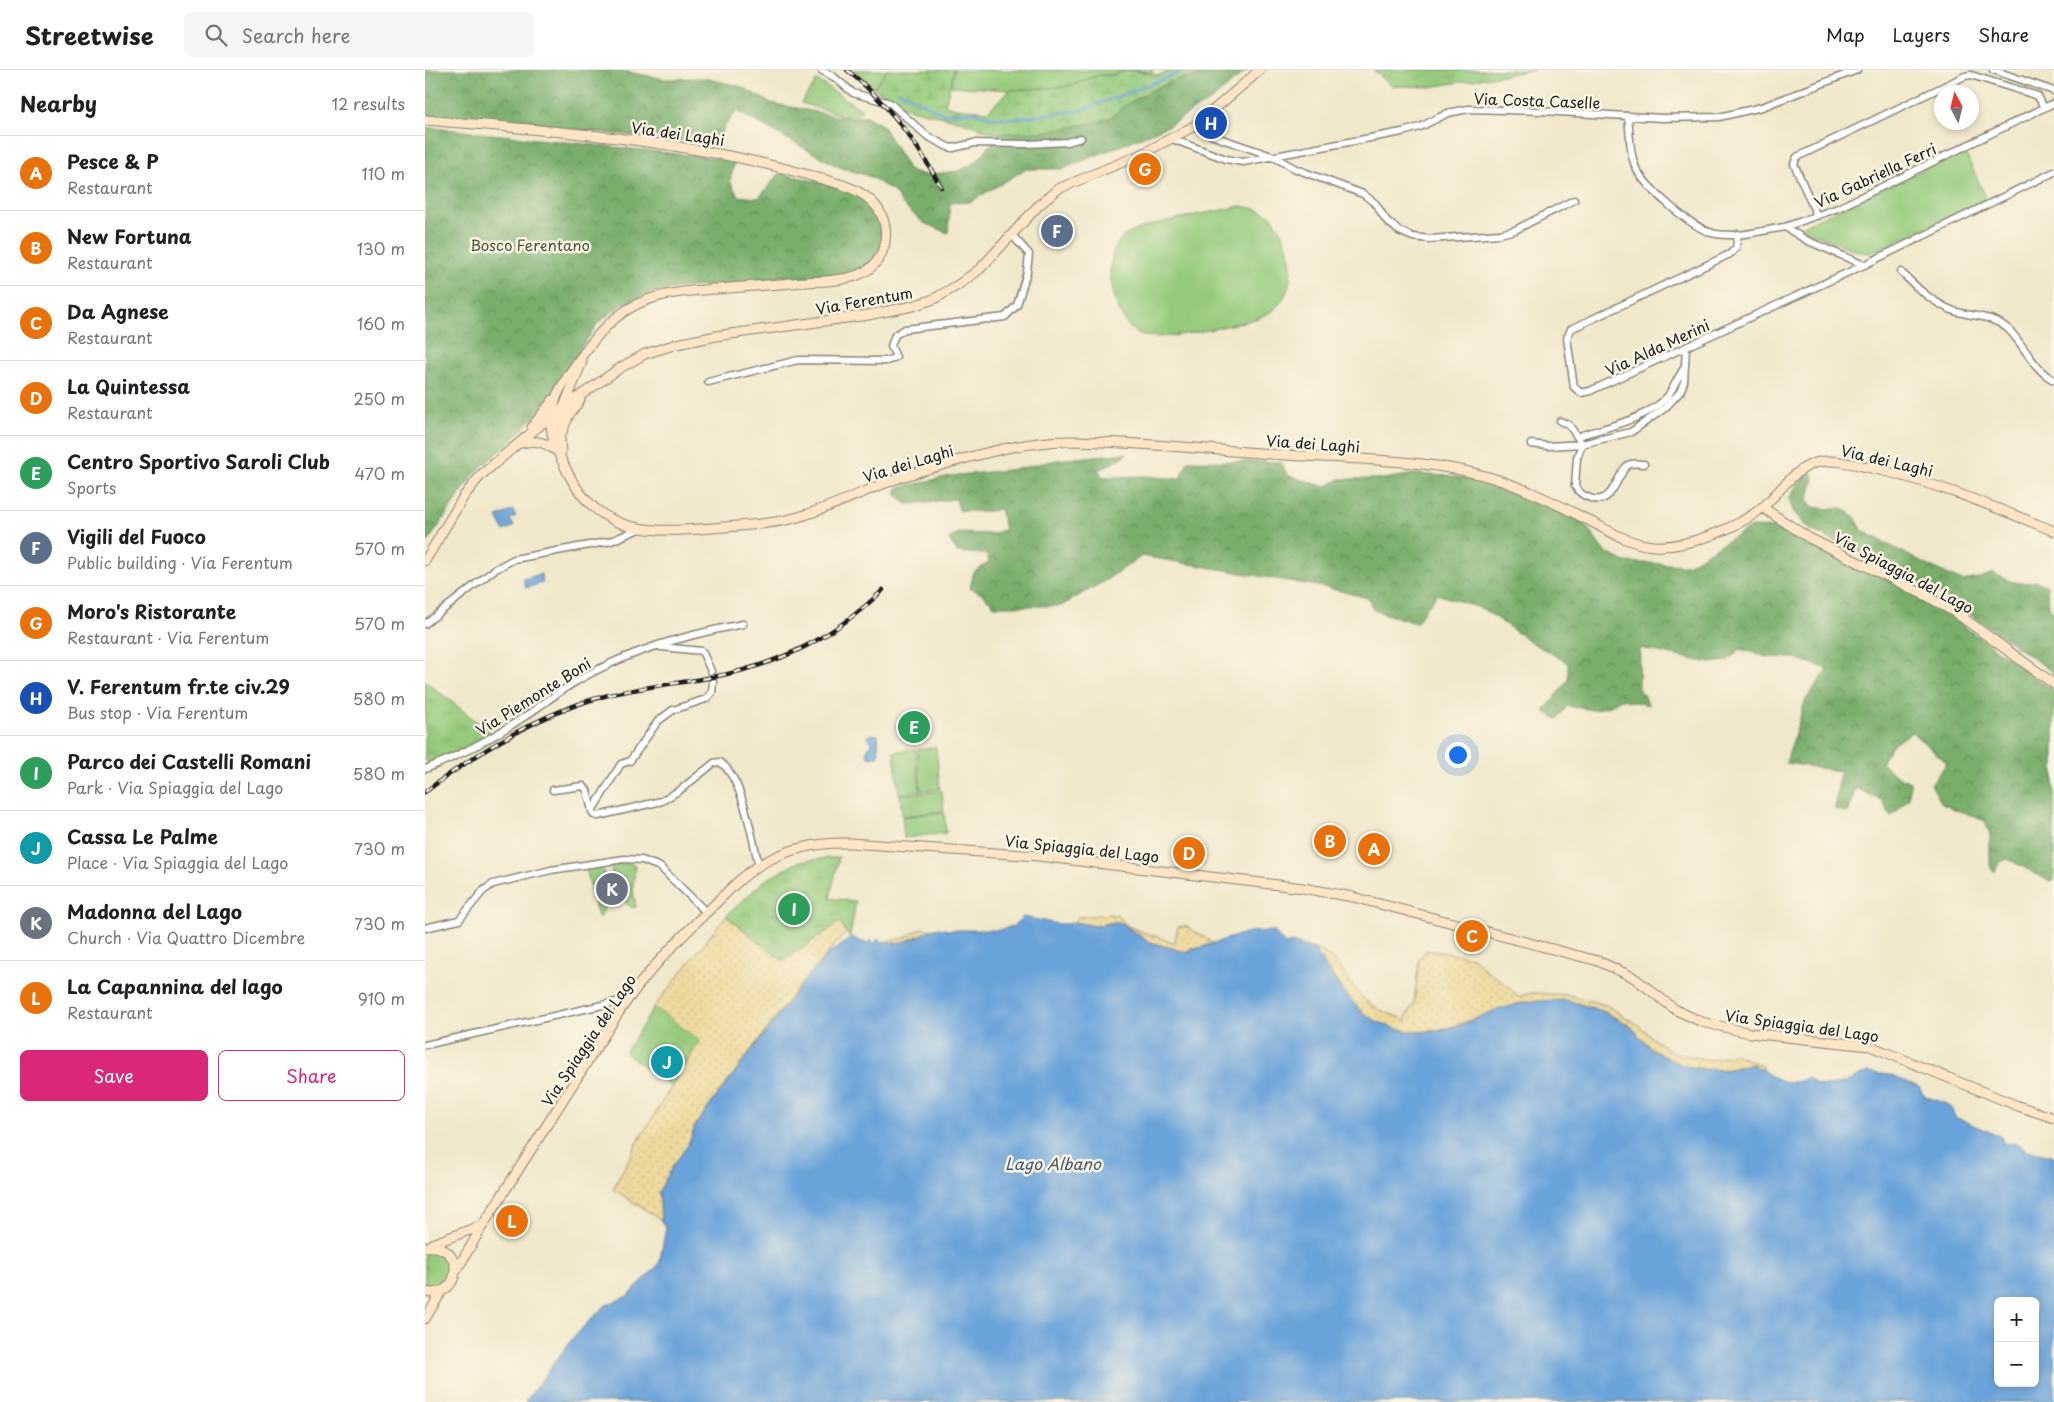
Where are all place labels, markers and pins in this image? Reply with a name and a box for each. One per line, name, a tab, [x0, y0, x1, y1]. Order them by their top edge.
pin: H	[1195, 104, 1227, 142]
pin: G	[1129, 150, 1161, 188]
pin: F	[1041, 212, 1073, 250]
pin: E	[898, 708, 930, 746]
pin: B	[1314, 822, 1346, 860]
pin: A	[1358, 830, 1390, 868]
pin: D	[1173, 834, 1205, 872]
pin: K	[596, 870, 628, 908]
pin: I	[778, 890, 810, 928]
pin: C	[1456, 917, 1488, 955]
pin: J	[651, 1043, 683, 1081]
pin: L	[496, 1202, 528, 1240]

